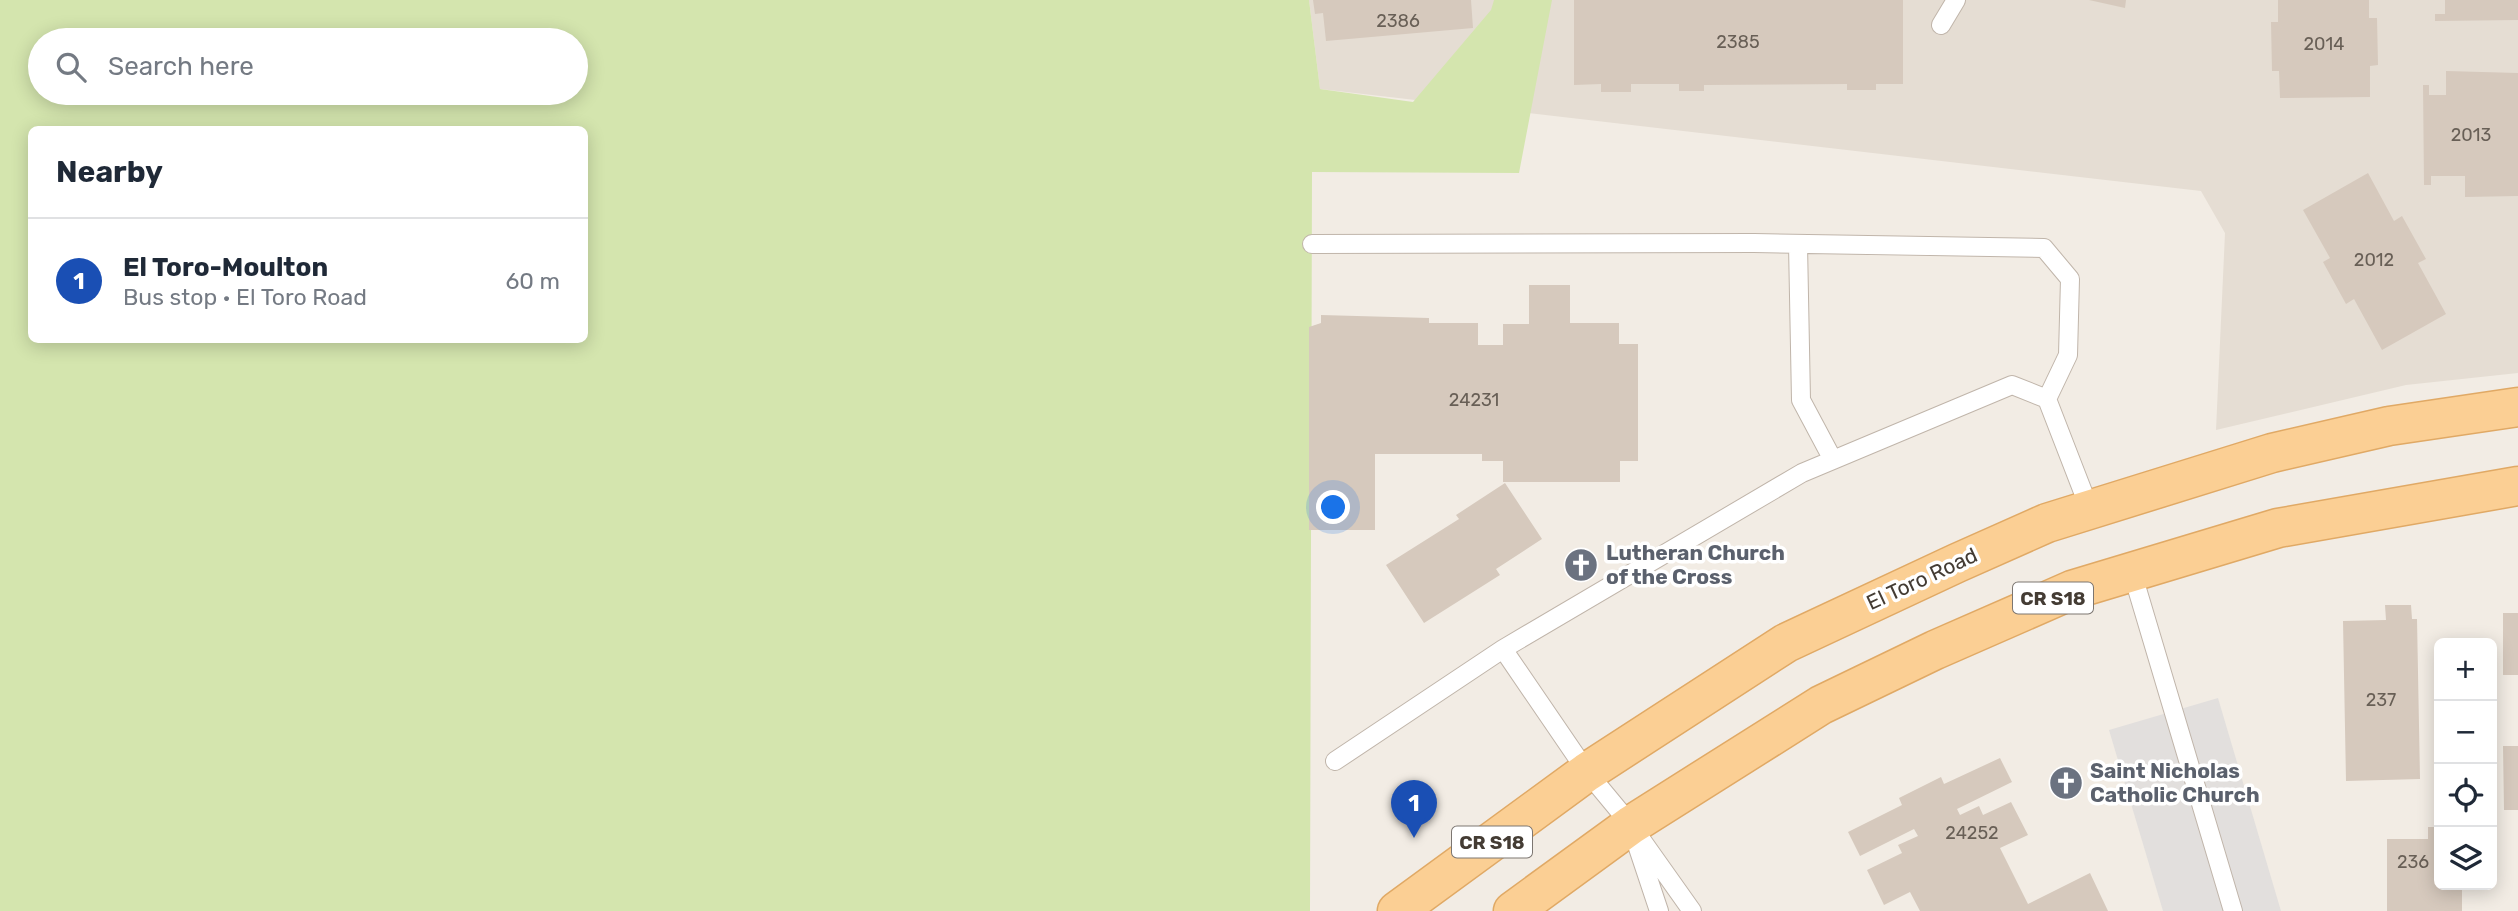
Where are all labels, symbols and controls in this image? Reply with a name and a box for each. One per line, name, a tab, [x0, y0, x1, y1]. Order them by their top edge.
house number: 2386	[1376, 10, 1420, 32]
search box	[28, 28, 588, 105]
house number: 2385	[1716, 31, 1760, 53]
house number: 2014	[2304, 33, 2344, 55]
icon: search	[52, 48, 90, 86]
text: Search here	[108, 51, 254, 82]
house number: 2013	[2451, 124, 2491, 146]
text: Nearby	[56, 154, 163, 190]
house number: 2012	[2354, 249, 2394, 271]
text: El Toro-Moulton	[123, 252, 328, 283]
text: 1	[73, 267, 85, 295]
text: 60 m	[505, 267, 560, 295]
text: Bus stop · El Toro Road	[123, 283, 367, 311]
house number: 24231	[1449, 389, 1499, 411]
your location	[1316, 490, 1350, 524]
place label: Lutheran Church of the Cross	[1606, 540, 1785, 589]
street label: El Toro Road	[1862, 542, 1981, 615]
church icon: Lutheran Church of the Cross	[1562, 546, 1600, 584]
road number: CR S18	[2013, 582, 2093, 614]
map controls	[2434, 638, 2497, 890]
button: +	[2434, 638, 2497, 701]
house number: 237	[2366, 689, 2396, 711]
button: −	[2434, 701, 2497, 764]
place label: Saint Nicholas Catholic Church	[2090, 758, 2260, 807]
church icon: Saint Nicholas Catholic Church	[2047, 764, 2085, 802]
button: locate	[2434, 764, 2497, 827]
pin: 1	[1391, 780, 1437, 838]
house number: 24252	[1945, 822, 1999, 844]
road number: CR S18	[1452, 827, 1532, 858]
button: layers	[2434, 827, 2497, 890]
house number: 236	[2397, 851, 2429, 873]

